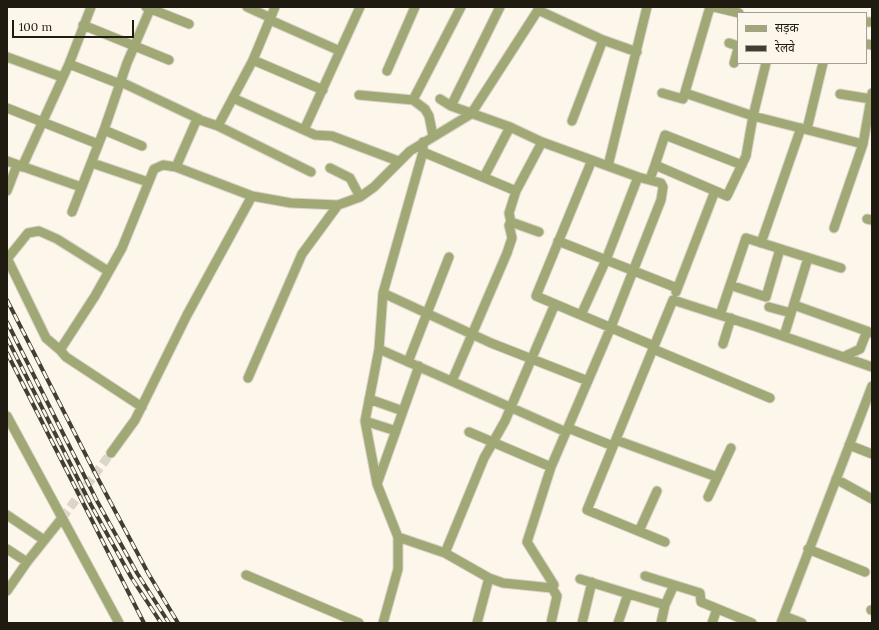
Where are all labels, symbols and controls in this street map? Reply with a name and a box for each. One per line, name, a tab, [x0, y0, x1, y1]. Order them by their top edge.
scale bar	[14, 12, 136, 38]
legend	[737, 12, 867, 64]
text: 100 m	[19, 19, 52, 34]
text: सड़क	[775, 20, 799, 35]
text: रेलवे	[775, 40, 795, 55]

